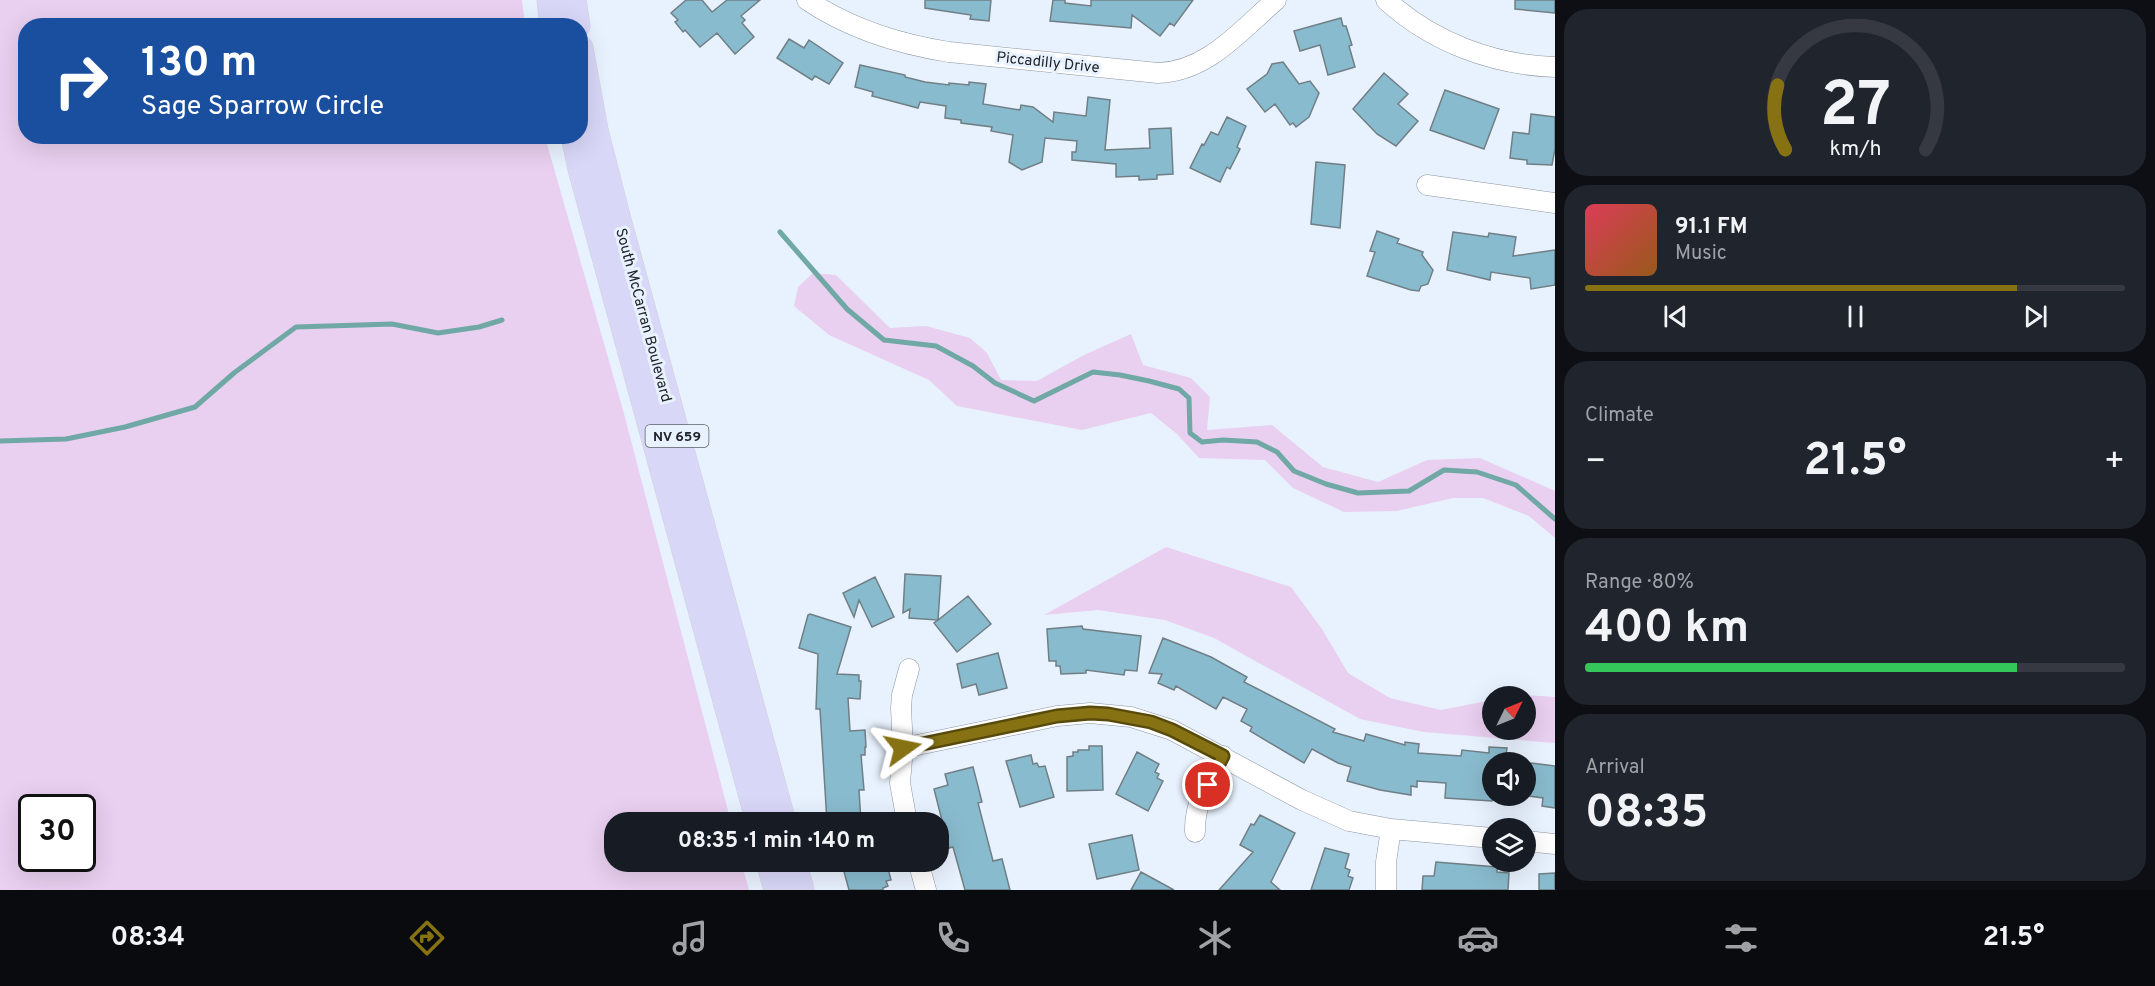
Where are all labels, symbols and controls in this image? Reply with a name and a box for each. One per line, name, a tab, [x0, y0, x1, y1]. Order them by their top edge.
text: 130 m	[141, 38, 257, 91]
icon: right	[42, 42, 120, 120]
street label: Piccadilly Drive	[995, 49, 1100, 78]
text: 27	[1819, 69, 1891, 148]
text: Sage Sparrow Circle	[141, 90, 384, 124]
text: km/h	[1829, 136, 1881, 163]
text: 91.1 FM	[1675, 214, 1748, 241]
street label: South McCarran Boulevard	[610, 226, 675, 404]
text: Music	[1675, 241, 1727, 267]
icon: previous	[1659, 300, 1692, 333]
icon: pause	[1839, 300, 1872, 333]
icon: next	[2019, 300, 2052, 333]
text: Climate	[1585, 403, 1654, 429]
road number: NV 659	[646, 425, 708, 447]
text: 21.5°	[1804, 434, 1906, 491]
text: −	[1585, 442, 1606, 484]
text: +	[2104, 442, 2125, 484]
text: Range · 80%	[1585, 570, 1694, 596]
text: 400 km	[1585, 601, 1749, 658]
north arrow	[1482, 686, 1536, 740]
map controls	[1482, 686, 1536, 872]
position arrow	[871, 716, 935, 780]
button: sound	[1482, 752, 1536, 806]
text: Arrival	[1585, 755, 1645, 781]
pin	[1182, 759, 1233, 810]
icon: arrive	[1191, 768, 1224, 801]
text: 08:35	[1585, 786, 1708, 843]
speed limit sign: 30	[18, 794, 96, 872]
button: layers	[1482, 818, 1536, 872]
text: 08:35 · 1 min · 140 m	[678, 828, 875, 855]
icon: directions	[406, 917, 448, 959]
icon: music	[669, 917, 711, 959]
icon: phone	[932, 917, 974, 959]
icon: climate	[1194, 917, 1236, 959]
icon: car	[1457, 917, 1499, 959]
icon: filters	[1720, 917, 1762, 959]
text: 08:34	[110, 921, 185, 955]
text: 21.5°	[1983, 921, 2045, 955]

